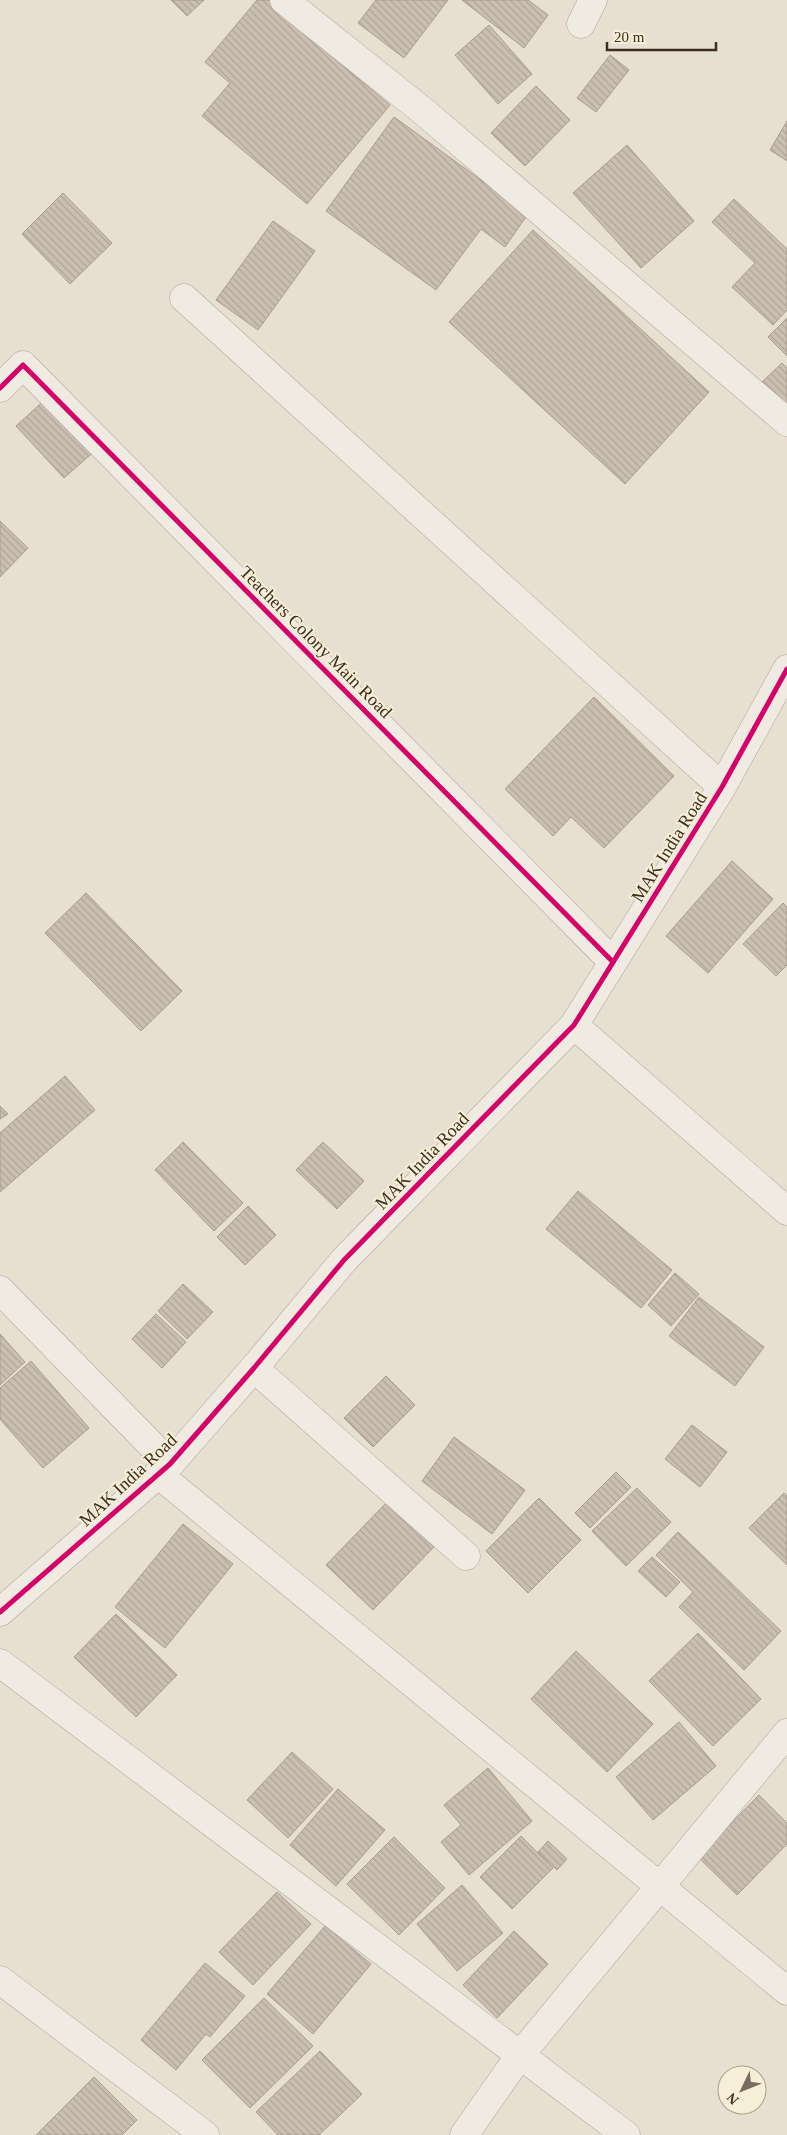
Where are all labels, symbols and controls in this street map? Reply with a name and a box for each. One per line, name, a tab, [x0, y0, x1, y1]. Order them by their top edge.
scale bar	[607, 20, 716, 52]
text: 20 m	[614, 29, 645, 45]
street label: Teachers Colony Main Road	[236, 562, 396, 722]
street label: MAK India Road	[627, 788, 711, 906]
street label: MAK India Road	[371, 1109, 473, 1213]
street label: MAK India Road	[75, 1430, 181, 1530]
north arrow	[717, 2065, 767, 2115]
text: N	[724, 2090, 742, 2107]

